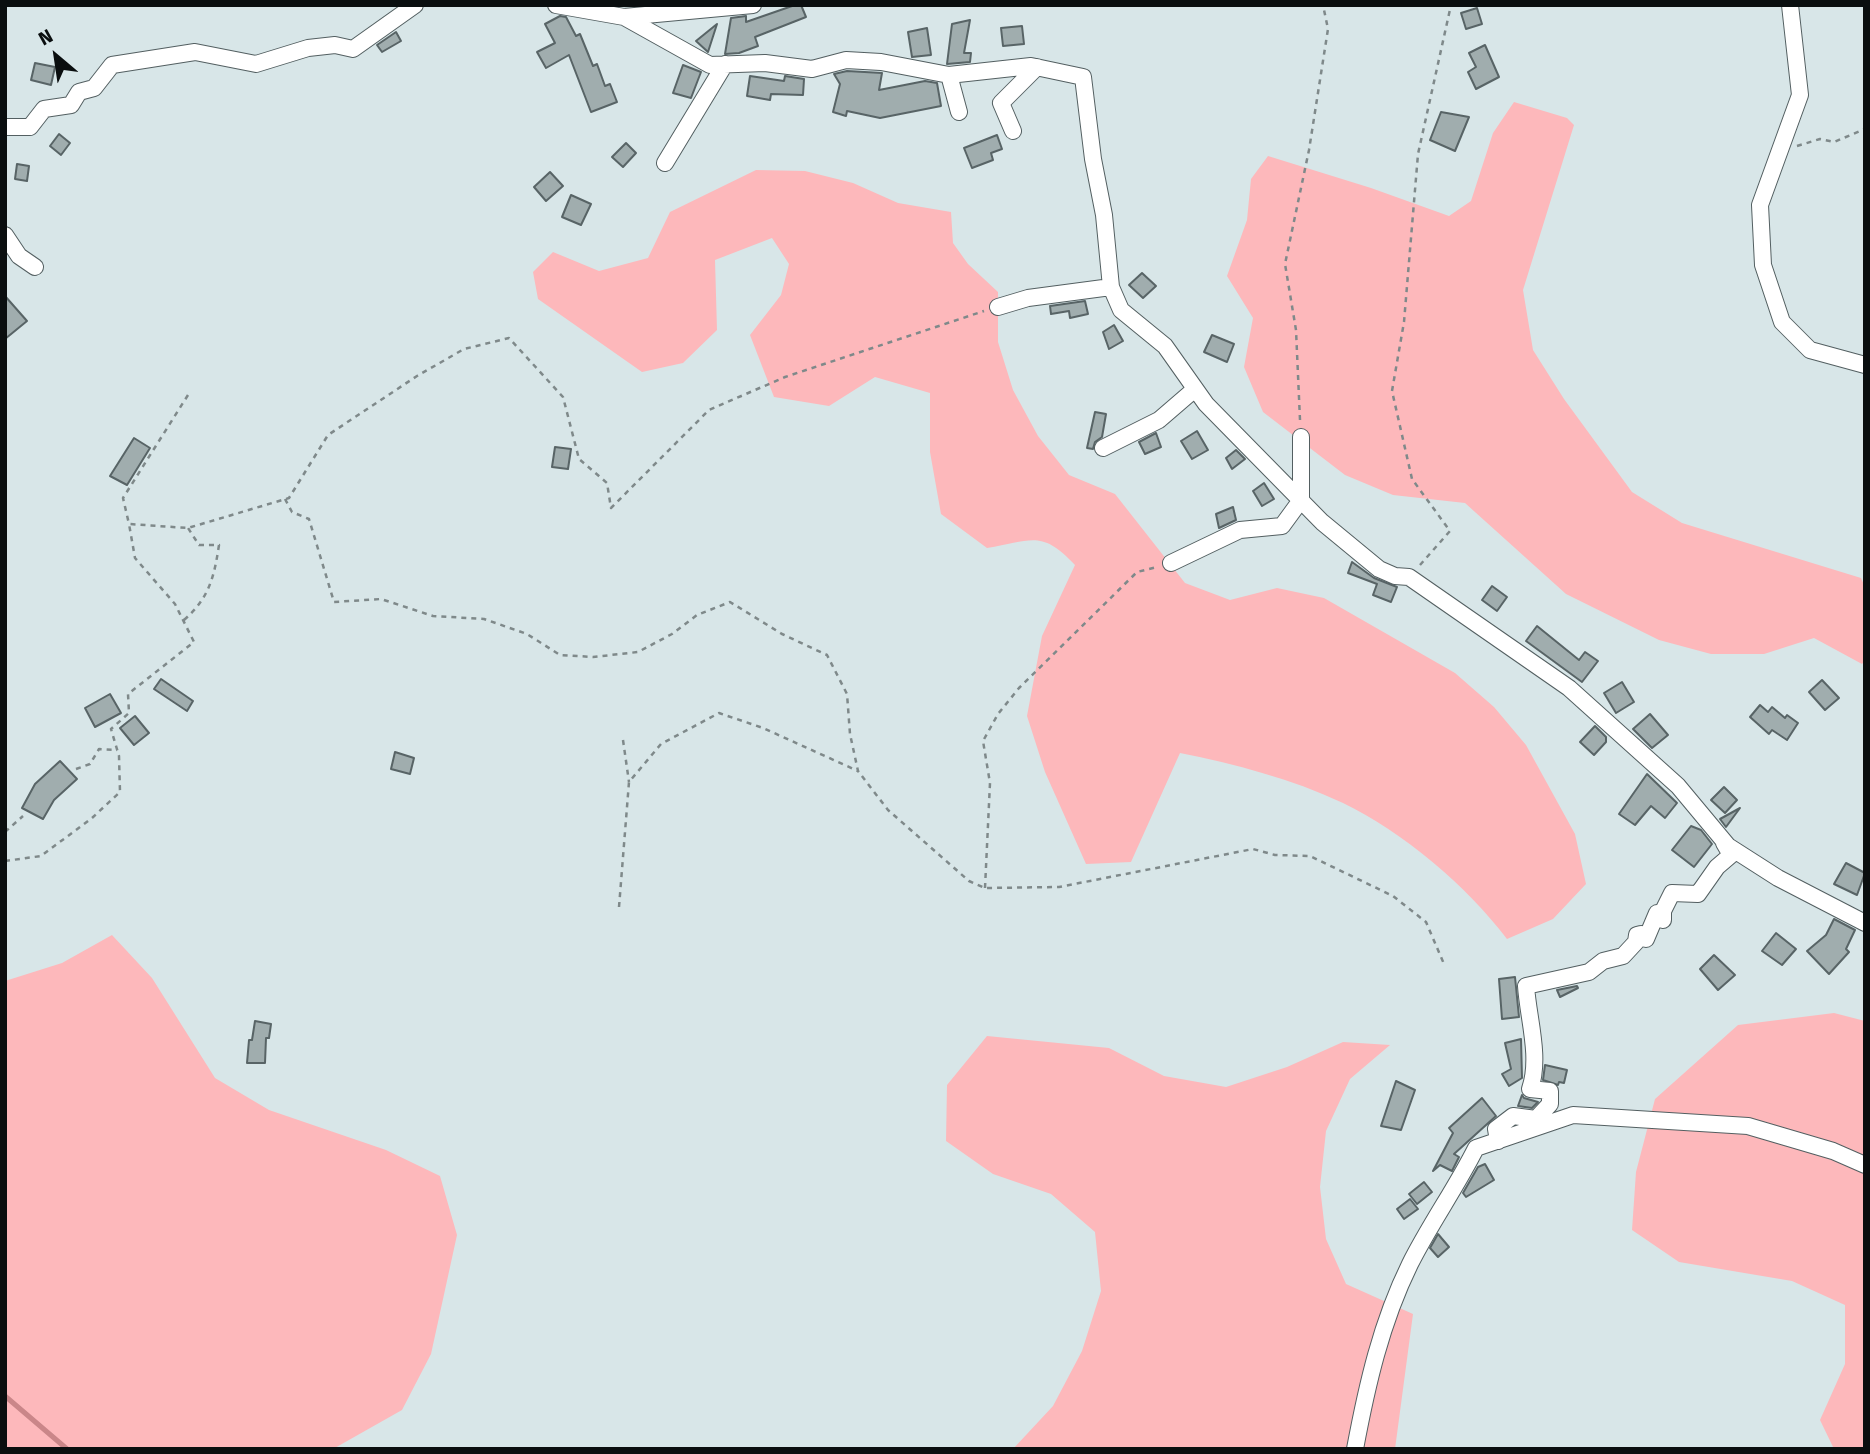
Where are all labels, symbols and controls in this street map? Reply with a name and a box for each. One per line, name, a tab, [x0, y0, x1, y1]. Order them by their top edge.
north arrow	[21, 21, 91, 91]
text: N	[34, 24, 57, 50]

